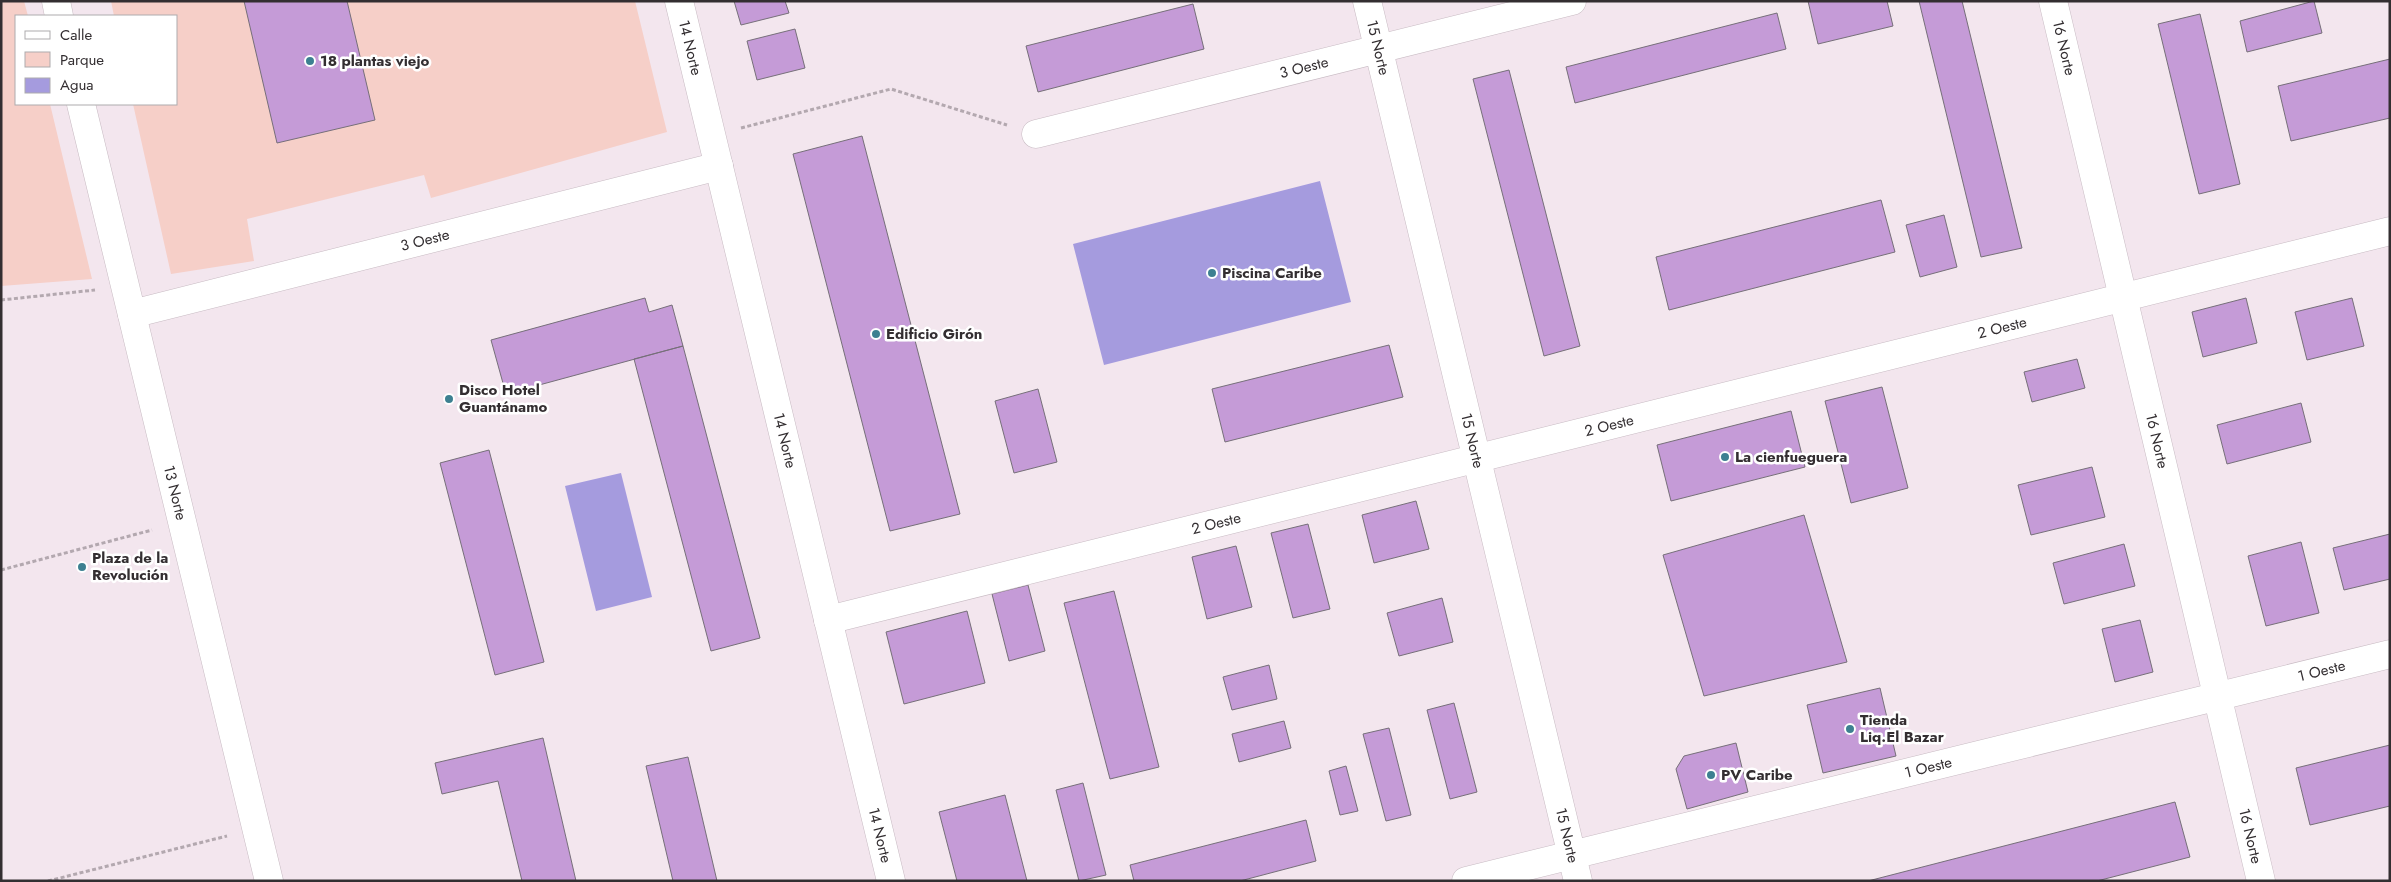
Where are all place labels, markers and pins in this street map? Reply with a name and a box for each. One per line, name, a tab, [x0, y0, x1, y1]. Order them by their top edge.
place label: 18 plantas viejo	[320, 50, 429, 72]
marker: 18 plantas viejo	[304, 55, 316, 67]
place label: Piscina Caribe	[1222, 262, 1322, 284]
marker: Piscina Caribe	[1206, 267, 1218, 279]
place label: Edificio Girón	[886, 323, 982, 345]
marker: Edificio Girón	[870, 328, 882, 340]
place label: Disco Hotel Guantánamo	[459, 379, 547, 418]
marker: Disco Hotel Guantánamo	[443, 393, 455, 405]
place label: La cienfueguera	[1735, 446, 1847, 468]
marker: La cienfueguera	[1719, 451, 1731, 463]
place label: Plaza de la Revolución	[92, 547, 168, 586]
marker: Plaza de la Revolución	[76, 561, 88, 573]
place label: Tienda Liq.El Bazar	[1860, 709, 1945, 748]
marker: Tienda Liq.El Bazar	[1844, 723, 1856, 735]
place label: PV Caribe	[1721, 764, 1793, 786]
marker: PV Caribe	[1705, 769, 1717, 781]

